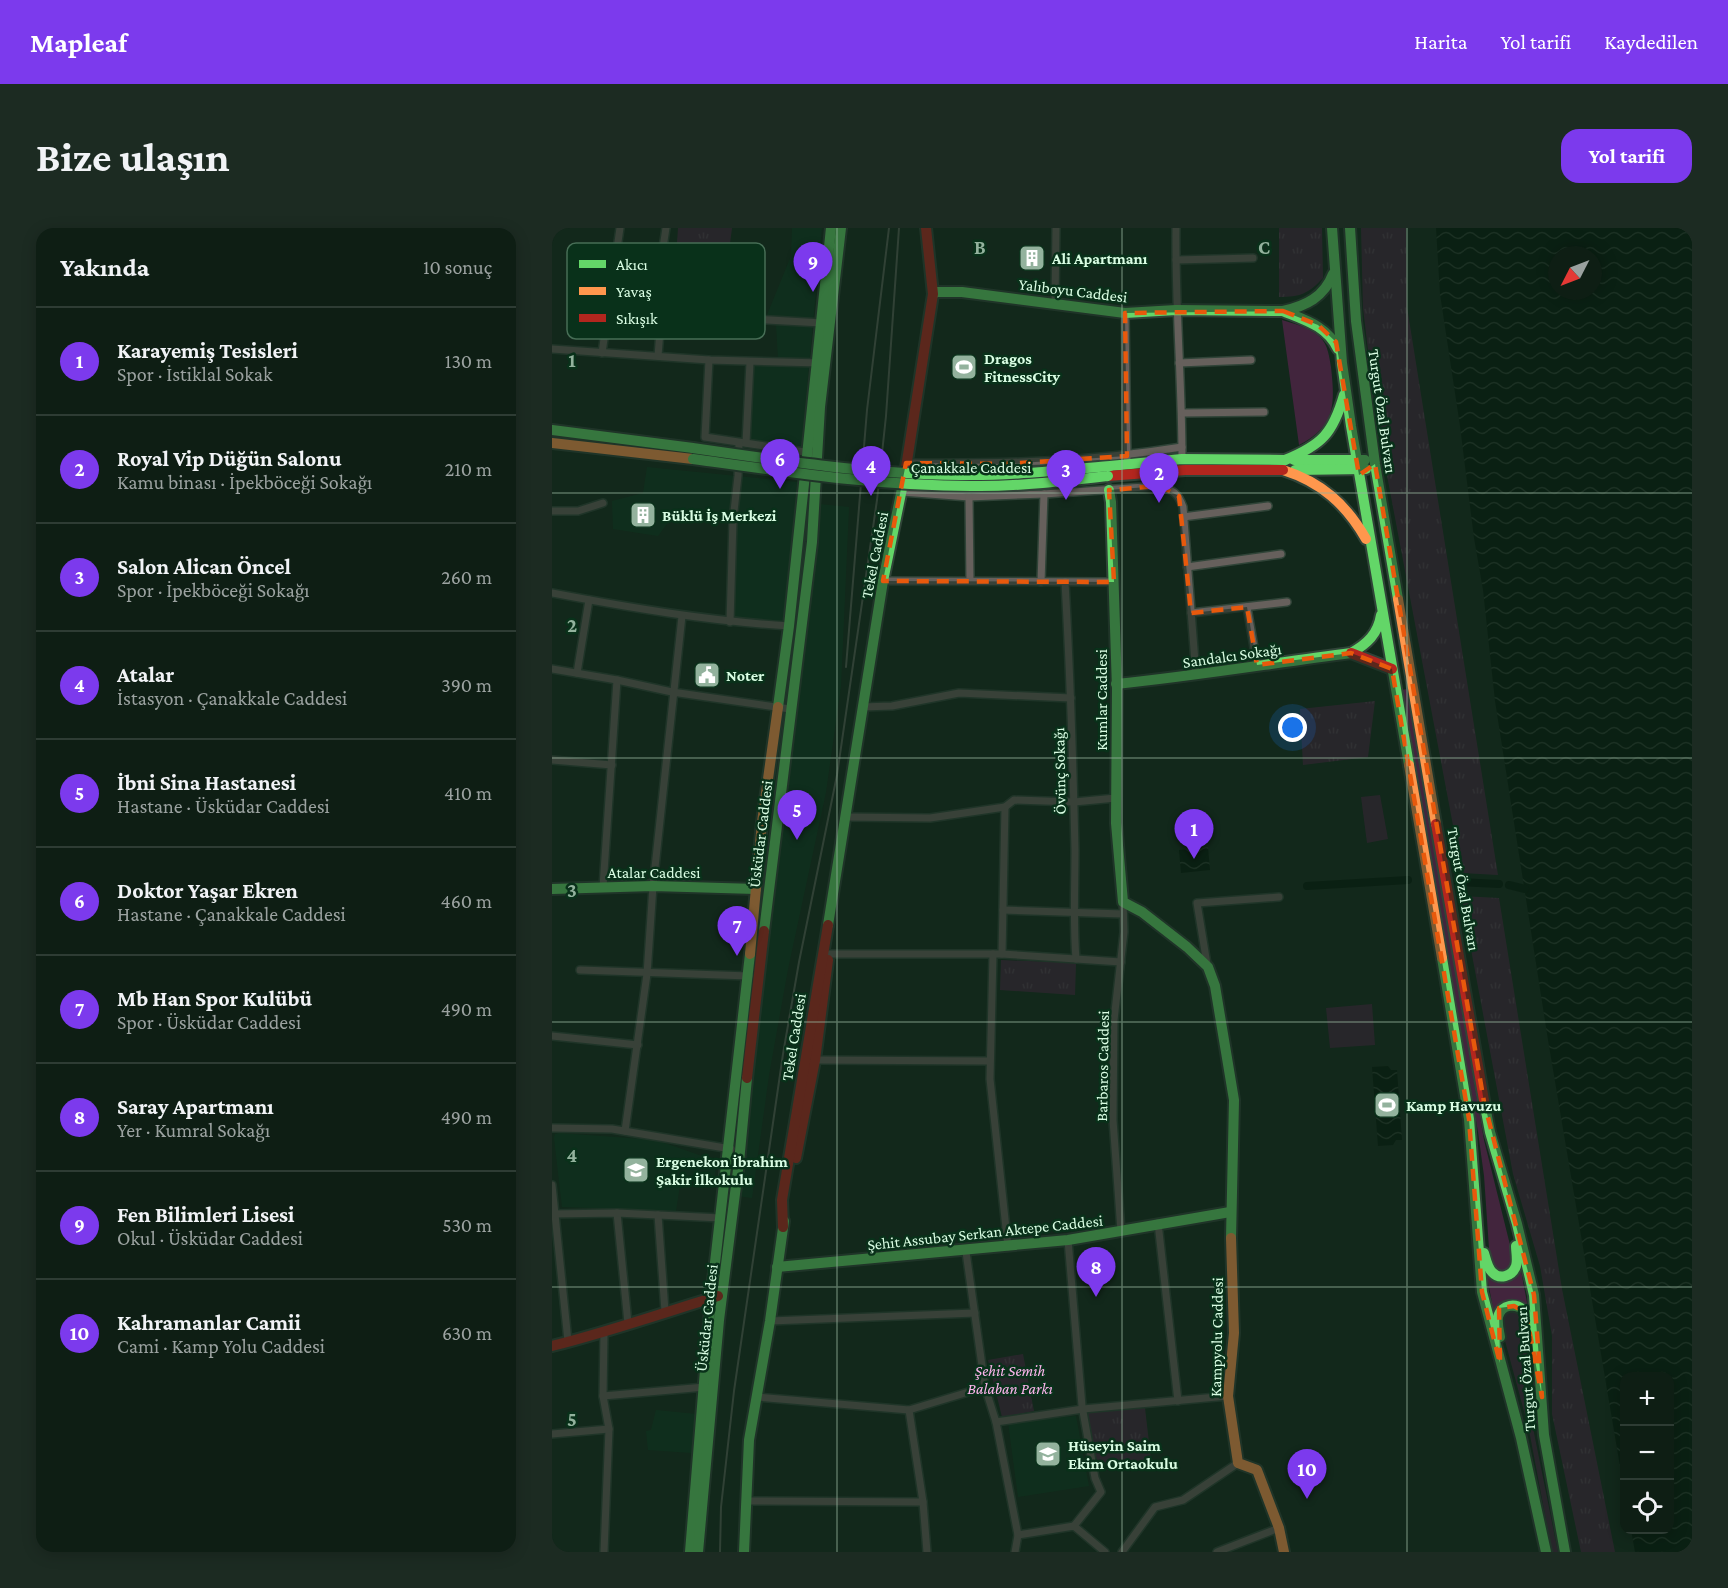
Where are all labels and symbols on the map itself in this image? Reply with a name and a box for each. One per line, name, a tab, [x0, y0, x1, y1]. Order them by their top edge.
text: B	[974, 236, 986, 258]
text: C	[1258, 236, 1270, 258]
pin: 9	[794, 242, 832, 292]
legend	[567, 243, 765, 339]
building icon: Ali Apartmanı	[1017, 243, 1047, 273]
north arrow	[1548, 246, 1602, 300]
place label: Ali Apartmanı	[1051, 250, 1148, 267]
text: Akıcı	[616, 256, 648, 273]
street label: Yalıboyu Caddesi	[1017, 275, 1128, 307]
text: Yavaş	[616, 283, 652, 301]
text: Sıkışık	[616, 310, 658, 328]
street label: Turgut Özal Bulvarı	[1364, 348, 1400, 474]
text: 1	[568, 349, 576, 371]
place label: Dragos FitnessCity	[984, 350, 1060, 385]
sports icon: Dragos FitnessCity	[949, 352, 979, 382]
pin: 6	[760, 440, 800, 489]
pin: 4	[852, 446, 890, 496]
pin: 3	[1046, 450, 1086, 500]
pin: 2	[1140, 454, 1178, 503]
street label: Çanakkale Caddesi	[911, 459, 1031, 477]
building icon: Büklü İş Merkezi	[628, 500, 658, 530]
place label: Büklü İş Merkezi	[662, 507, 777, 524]
street label: Tekel Caddesi	[858, 510, 891, 600]
text: 2	[567, 614, 577, 636]
street label: Sandalcı Sokağı	[1182, 640, 1283, 672]
street label: Kumlar Caddesi	[1093, 649, 1110, 751]
public building icon: Noter	[692, 660, 722, 690]
place label: Noter	[726, 667, 765, 684]
your location	[1278, 713, 1307, 742]
street label: Övünç Sokağı	[1050, 727, 1070, 815]
street label: Üsküdar Caddesi	[745, 779, 776, 889]
pin: 5	[778, 790, 816, 840]
pin: 1	[1174, 810, 1214, 859]
street label: Turgut Özal Bulvarı	[1443, 826, 1483, 952]
street label: Atalar Caddesi	[608, 864, 700, 881]
text: 3	[567, 879, 577, 901]
pin: 7	[718, 906, 756, 956]
street label: Tekel Caddesi	[778, 992, 809, 1082]
street label: Barbaros Caddesi	[1093, 1010, 1112, 1122]
sports icon: Kamp Havuzu	[1372, 1090, 1402, 1120]
place label: Kamp Havuzu	[1406, 1097, 1501, 1114]
text: 4	[567, 1144, 578, 1166]
place label: Ergenekon İbrahim Şakir İlkokulu	[656, 1153, 788, 1188]
school or university icon: Ergenekon İbrahim Şakir İlkokulu	[621, 1155, 651, 1185]
street label: Şehit Assubay Serkan Aktepe Caddesi	[866, 1212, 1104, 1254]
pin: 8	[1076, 1248, 1116, 1297]
street label: Üsküdar Caddesi	[692, 1263, 721, 1373]
street label: Kampyolu Caddesi	[1207, 1277, 1227, 1397]
street label: Turgut Özal Bulvarı	[1513, 1306, 1539, 1432]
park label: Şehit Semih Balaban Parkı	[967, 1362, 1053, 1397]
text: 5	[567, 1408, 577, 1430]
place label: Hüseyin Saim Ekim Ortaokulu	[1068, 1437, 1178, 1472]
school or university icon: Hüseyin Saim Ekim Ortaokulu	[1033, 1439, 1063, 1469]
pin: 10	[1288, 1450, 1326, 1499]

